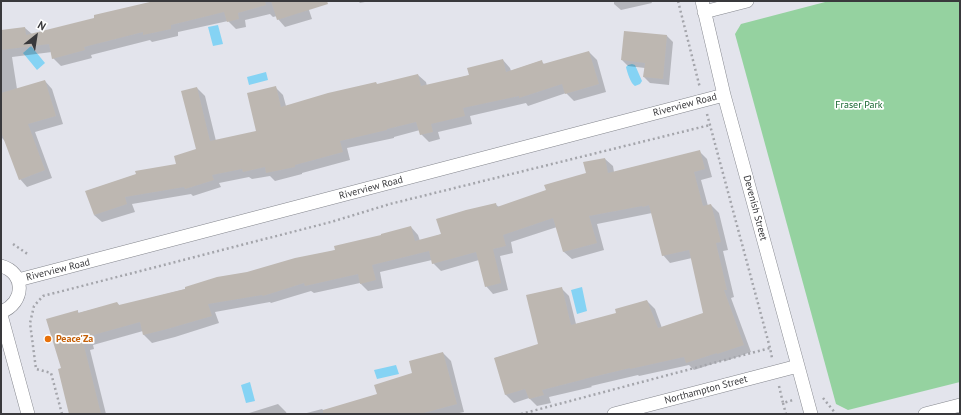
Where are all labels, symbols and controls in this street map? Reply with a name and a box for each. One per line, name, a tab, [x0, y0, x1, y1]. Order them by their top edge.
north arrow	[16, 16, 56, 56]
text: N	[35, 18, 49, 33]
street label: Riverview Road	[652, 91, 718, 119]
park label: Fraser Park	[835, 99, 883, 111]
street label: Riverview Road	[338, 174, 404, 202]
street label: Devenish Street	[741, 174, 769, 242]
street label: Riverview Road	[25, 256, 91, 284]
place label: Peace'Za	[56, 333, 93, 345]
marker: Peace'Za	[43, 334, 53, 344]
street label: Northampton Street	[663, 373, 749, 407]

